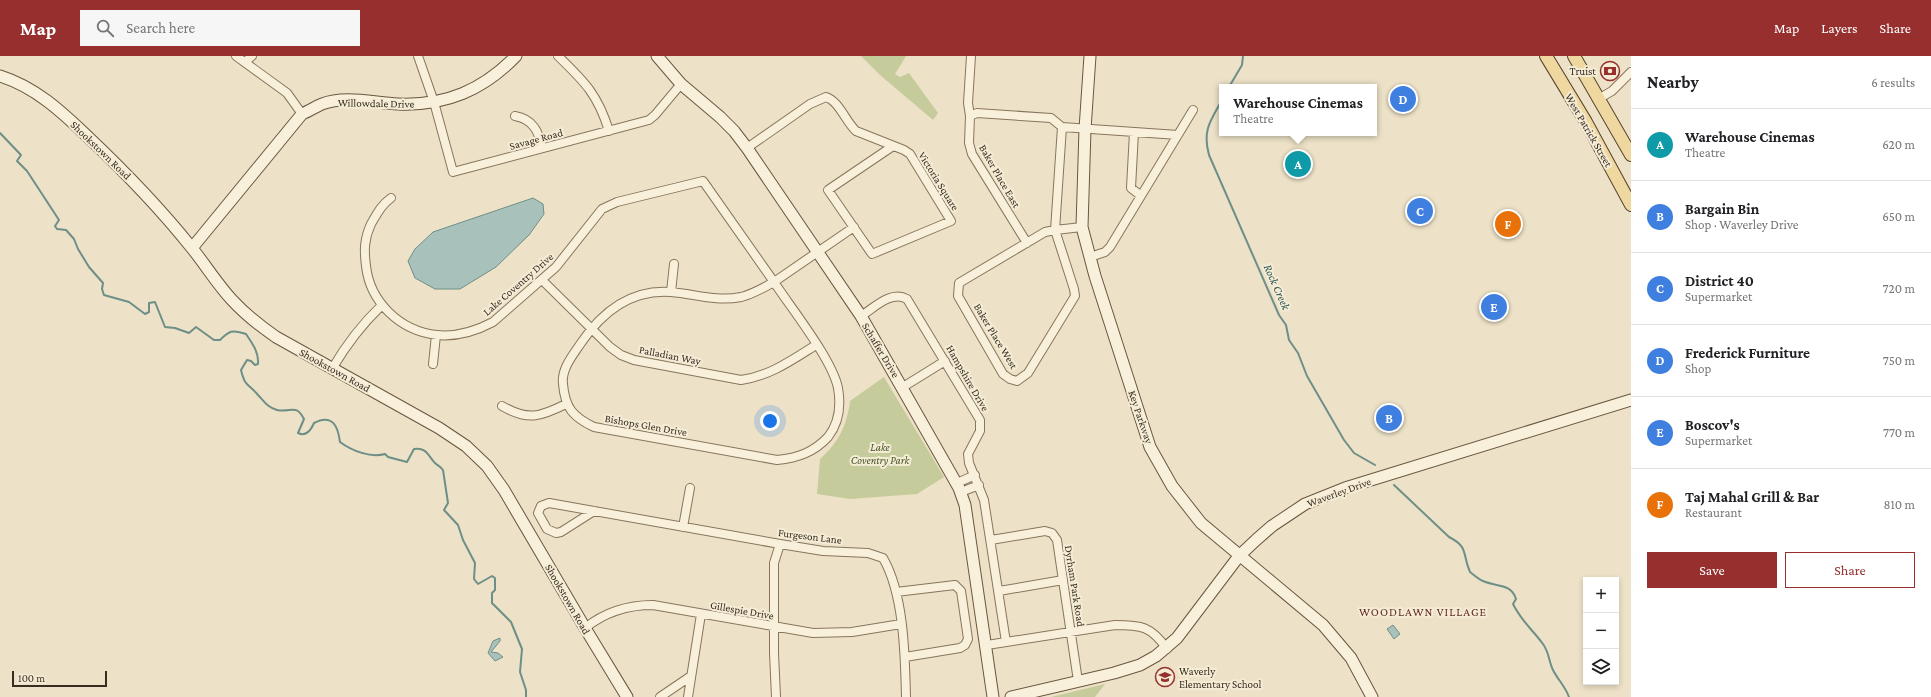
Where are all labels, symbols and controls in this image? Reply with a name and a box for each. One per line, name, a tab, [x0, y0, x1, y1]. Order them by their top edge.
search box	[80, 10, 360, 46]
icon: search	[94, 17, 116, 39]
text: Map	[20, 18, 56, 39]
text: Search here	[126, 20, 195, 36]
text: Map	[1774, 20, 1799, 36]
text: Layers	[1821, 20, 1858, 36]
text: Share	[1880, 20, 1911, 36]
bank icon: Truist	[1599, 60, 1621, 82]
place label: Truist	[1569, 65, 1596, 77]
text: Nearby	[1647, 73, 1699, 92]
text: 6 results	[1871, 75, 1915, 90]
popup	[1219, 84, 1377, 136]
pin: D	[1390, 84, 1416, 114]
street label: West Patrick Street	[1563, 91, 1615, 169]
text: Warehouse Cinemas	[1233, 95, 1363, 111]
street label: Willowdale Drive	[338, 96, 415, 110]
text: Theatre	[1233, 111, 1273, 126]
street label: Shookstown Road	[68, 118, 134, 182]
street label: Savage Road	[508, 126, 564, 153]
text: Warehouse Cinemas	[1685, 129, 1815, 145]
text: A	[1656, 137, 1664, 152]
text: 620 m	[1882, 137, 1915, 152]
street label: Baker Place East	[977, 142, 1023, 210]
text: Theatre	[1685, 145, 1725, 160]
pin: A	[1285, 149, 1311, 179]
street label: Victoria Square	[915, 150, 962, 213]
pin: C	[1407, 196, 1433, 226]
text: Bargain Bin	[1685, 201, 1759, 217]
pin: F	[1495, 209, 1521, 239]
text: B	[1656, 209, 1664, 224]
text: 650 m	[1882, 209, 1915, 224]
text: Shop · Waverley Drive	[1685, 217, 1799, 232]
street label: Lake Coventry Drive	[481, 250, 556, 318]
water label: Rock Creek	[1261, 262, 1294, 313]
text: District 40	[1685, 273, 1754, 289]
text: C	[1656, 281, 1664, 296]
text: 720 m	[1883, 281, 1915, 296]
text: Supermarket	[1685, 289, 1752, 304]
pin: E	[1481, 292, 1507, 322]
street label: Baker Place West	[972, 301, 1020, 371]
street label: Schaffer Drive	[860, 320, 902, 380]
street label: Palladian Way	[638, 343, 703, 368]
street label: Hampshire Drive	[943, 343, 992, 414]
text: Frederick Furniture	[1685, 345, 1810, 361]
street label: Shookstown Road	[298, 346, 373, 394]
text: D	[1656, 353, 1664, 368]
text: 750 m	[1883, 353, 1915, 368]
text: Shop	[1685, 361, 1711, 376]
street label: Key Parkway	[1125, 389, 1156, 446]
pin: B	[1376, 403, 1402, 433]
your location	[760, 411, 780, 431]
street label: Bishops Glen Drive	[604, 412, 688, 439]
text: Boscov's	[1685, 417, 1740, 433]
text: E	[1656, 425, 1664, 440]
text: 770 m	[1883, 425, 1915, 440]
text: Supermarket	[1685, 433, 1752, 448]
park label: Lake Coventry Park	[851, 441, 910, 467]
street label: Waverley Drive	[1305, 475, 1373, 510]
text: Taj Mahal Grill & Bar	[1685, 489, 1819, 505]
text: F	[1657, 497, 1663, 512]
text: 810 m	[1883, 497, 1915, 512]
text: Restaurant	[1685, 505, 1742, 520]
street label: Furgeson Lane	[777, 526, 843, 547]
street label: Dyrham Park Road	[1062, 545, 1087, 628]
button: Save	[1647, 552, 1777, 588]
button: Share	[1785, 552, 1915, 588]
street label: Shookstown Road	[543, 562, 593, 636]
map controls	[1583, 577, 1619, 685]
button: +	[1583, 577, 1619, 613]
street label: Gillespie Drive	[709, 599, 775, 622]
district label: WOODLAWN VILLAGE	[1359, 605, 1487, 619]
button: −	[1583, 613, 1619, 649]
button: layers	[1583, 649, 1619, 685]
place label: Waverly Elementary School	[1179, 665, 1262, 691]
school or university icon: Waverly Elementary School	[1154, 666, 1176, 688]
scale bar	[12, 669, 107, 688]
text: 100 m	[18, 672, 45, 684]

